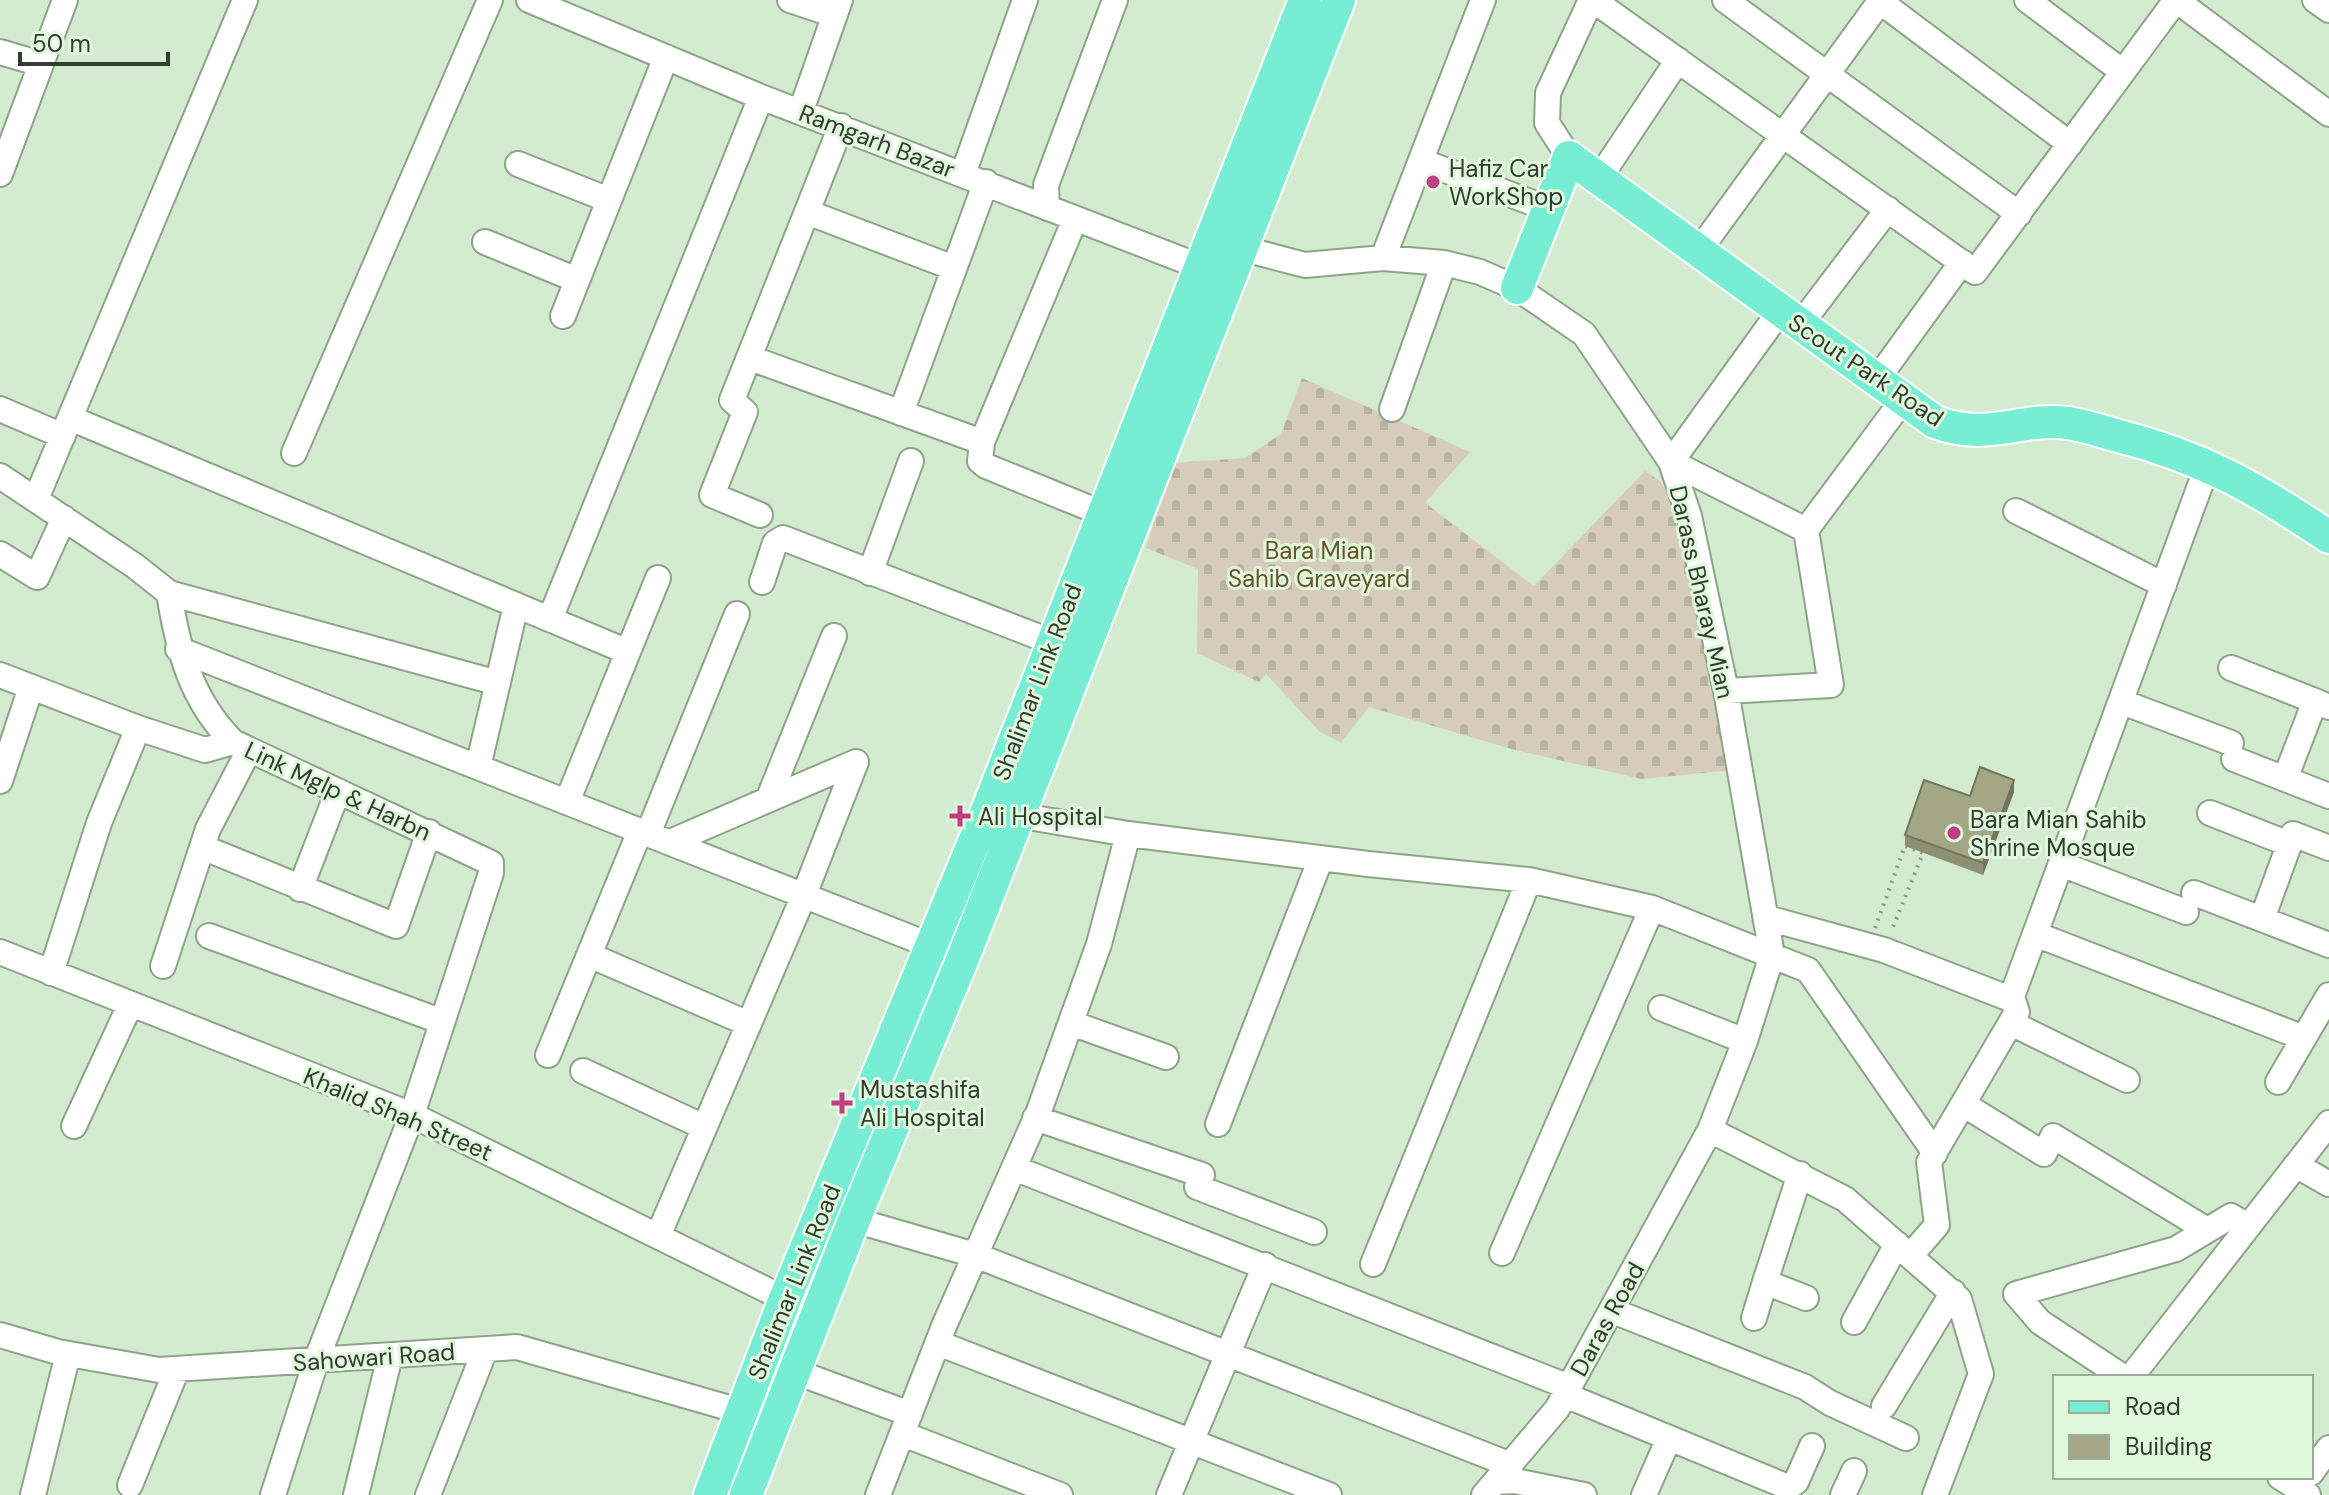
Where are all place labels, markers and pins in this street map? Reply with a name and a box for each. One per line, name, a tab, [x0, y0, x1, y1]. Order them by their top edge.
place label: Hafiz Car WorkShop	[1449, 153, 1563, 212]
marker: Hafiz Car WorkShop	[1424, 173, 1442, 191]
place label: Ali Hospital	[978, 801, 1103, 832]
place label: Bara Mian Sahib Shrine Mosque	[1970, 804, 2147, 863]
marker: Ali Hospital	[949, 805, 971, 827]
marker: Bara Mian Sahib Shrine Mosque	[1945, 824, 1963, 842]
place label: Mustashifa Ali Hospital	[860, 1074, 985, 1133]
marker: Mustashifa Ali Hospital	[831, 1092, 853, 1114]

